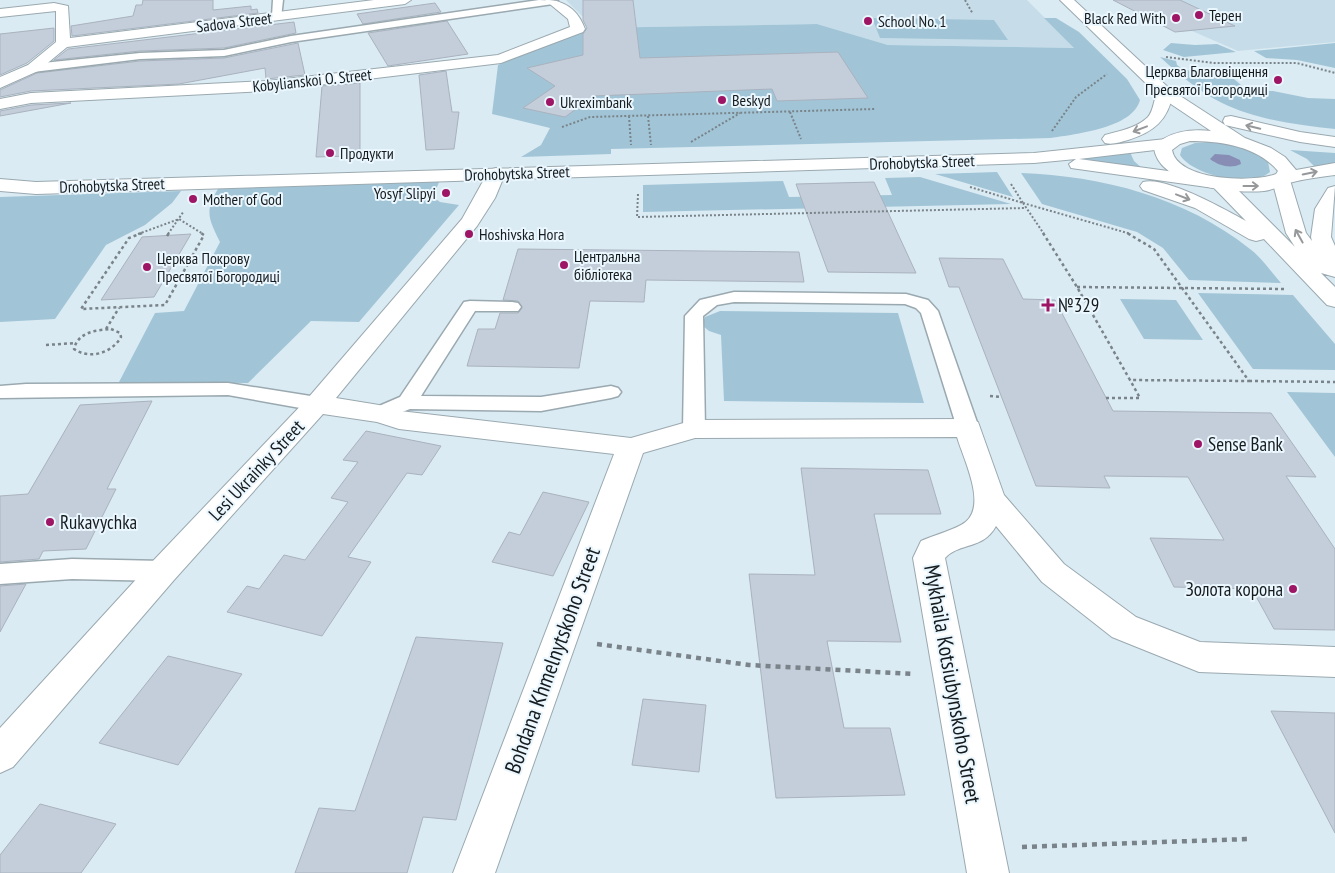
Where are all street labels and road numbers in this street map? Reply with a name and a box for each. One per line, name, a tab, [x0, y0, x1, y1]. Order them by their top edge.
street label: Sadova Street	[195, 7, 274, 37]
street label: Kobylianskoi O. Street	[252, 64, 373, 96]
street label: Drohobytska Street	[869, 150, 976, 174]
street label: Drohobytska Street	[464, 161, 571, 185]
street label: Drohobytska Street	[59, 173, 166, 197]
street label: Lesi Ukrainky Street	[203, 414, 309, 525]
street label: Bohdana Khmelnytskoho Street	[498, 543, 606, 777]
street label: Mykhaila Kotsiubynskoho Street	[918, 562, 988, 806]

